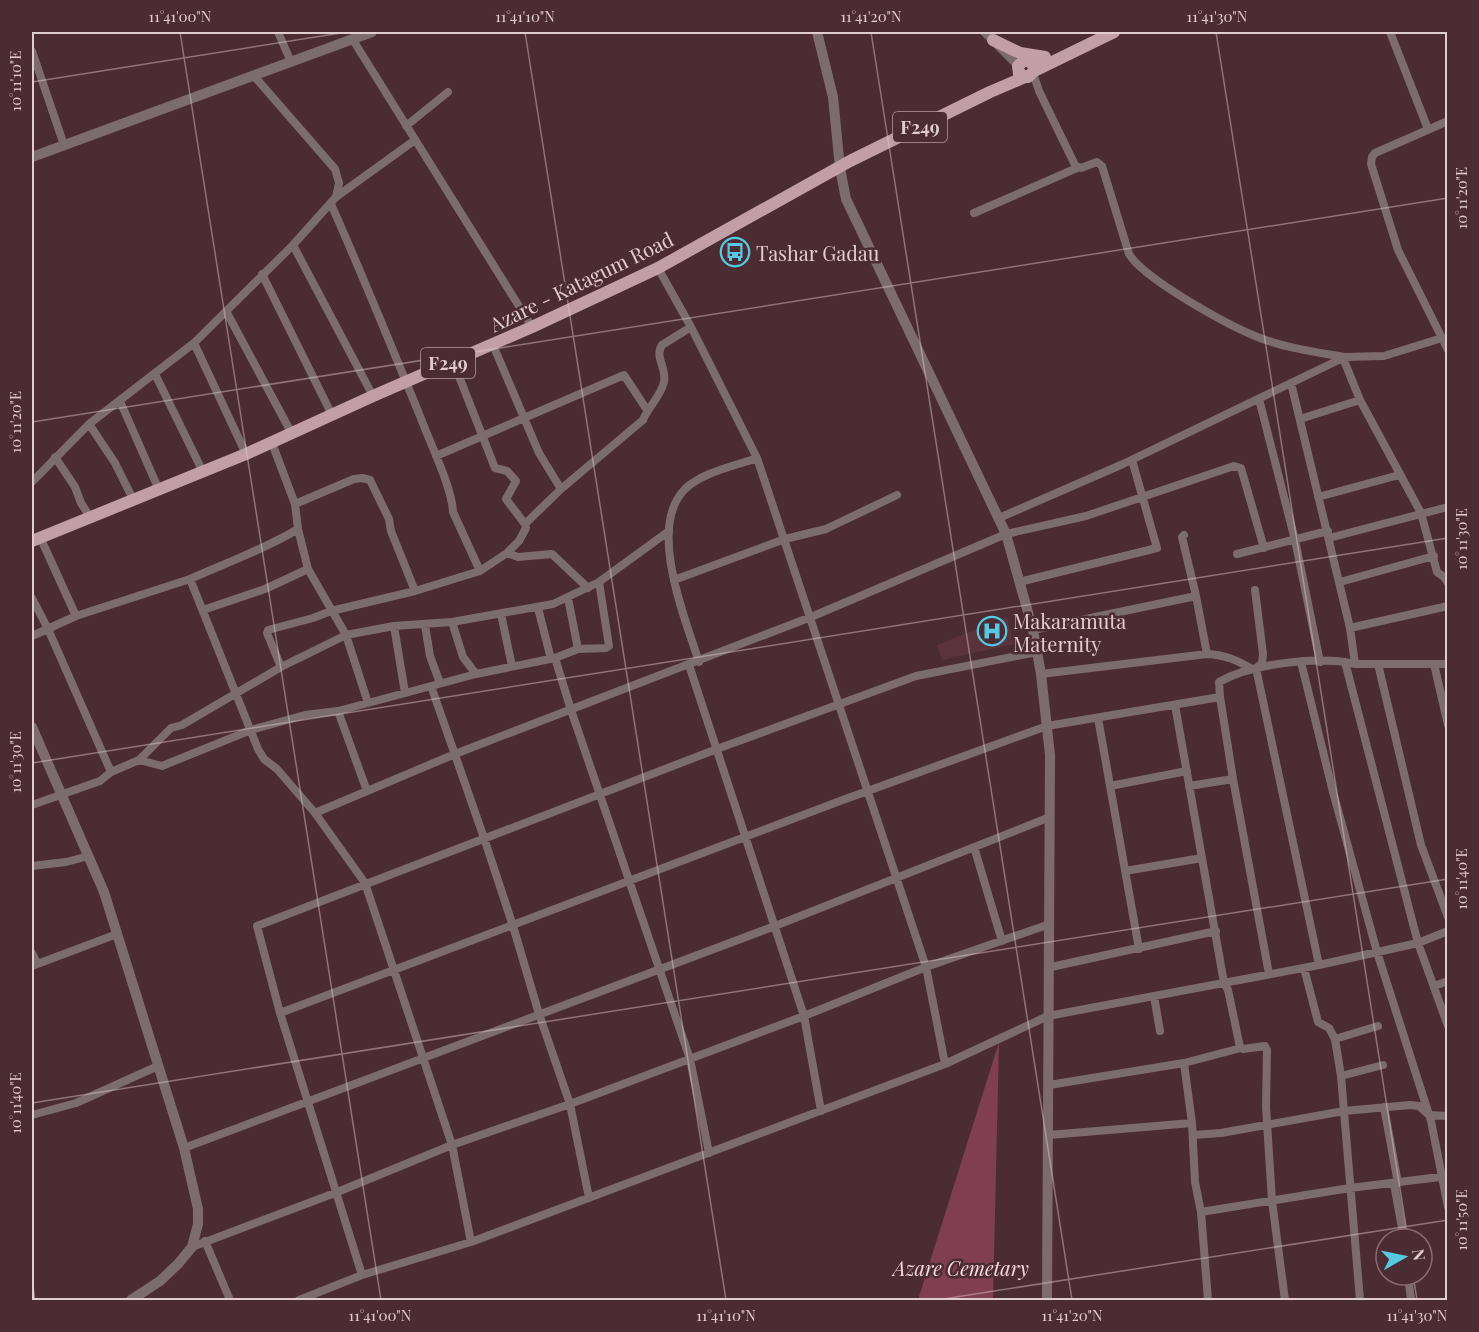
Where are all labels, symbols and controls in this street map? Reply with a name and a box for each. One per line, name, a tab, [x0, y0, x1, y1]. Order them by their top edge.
text: 11°41'00"N	[149, 6, 212, 26]
text: 11°41'10"N	[495, 6, 555, 26]
text: 11°41'20"N	[840, 6, 902, 26]
text: 11°41'30"N	[1187, 6, 1248, 26]
text: 10°11'10"E	[5, 51, 25, 111]
road number: F249	[893, 112, 947, 142]
text: 10°11'20"E	[1451, 167, 1471, 229]
street label: Azare - Katagum Road	[484, 225, 678, 338]
bus stop icon: Tashar Gadau	[719, 236, 751, 268]
place label: Tashar Gadau	[756, 239, 880, 266]
road number: F249	[421, 348, 475, 378]
text: 10°11'20"E	[5, 391, 25, 453]
text: 10°11'30"E	[1451, 508, 1471, 570]
place label: Makaramuta Maternity	[1013, 607, 1126, 657]
hospital icon: Makaramuta Maternity	[976, 615, 1008, 647]
text: 10°11'30"E	[5, 731, 25, 793]
text: 10°11'40"E	[1451, 848, 1471, 910]
text: 10°11'40"E	[5, 1072, 25, 1134]
text: 10°11'50"E	[1451, 1189, 1471, 1251]
north arrow	[1374, 1227, 1434, 1287]
text: N	[1408, 1247, 1431, 1262]
park label: Azare Cemetary	[891, 1254, 1029, 1281]
text: 11°41'00"N	[349, 1305, 412, 1325]
text: 11°41'10"N	[696, 1305, 756, 1325]
text: 11°41'20"N	[1041, 1305, 1103, 1325]
text: 11°41'30"N	[1387, 1305, 1448, 1325]

